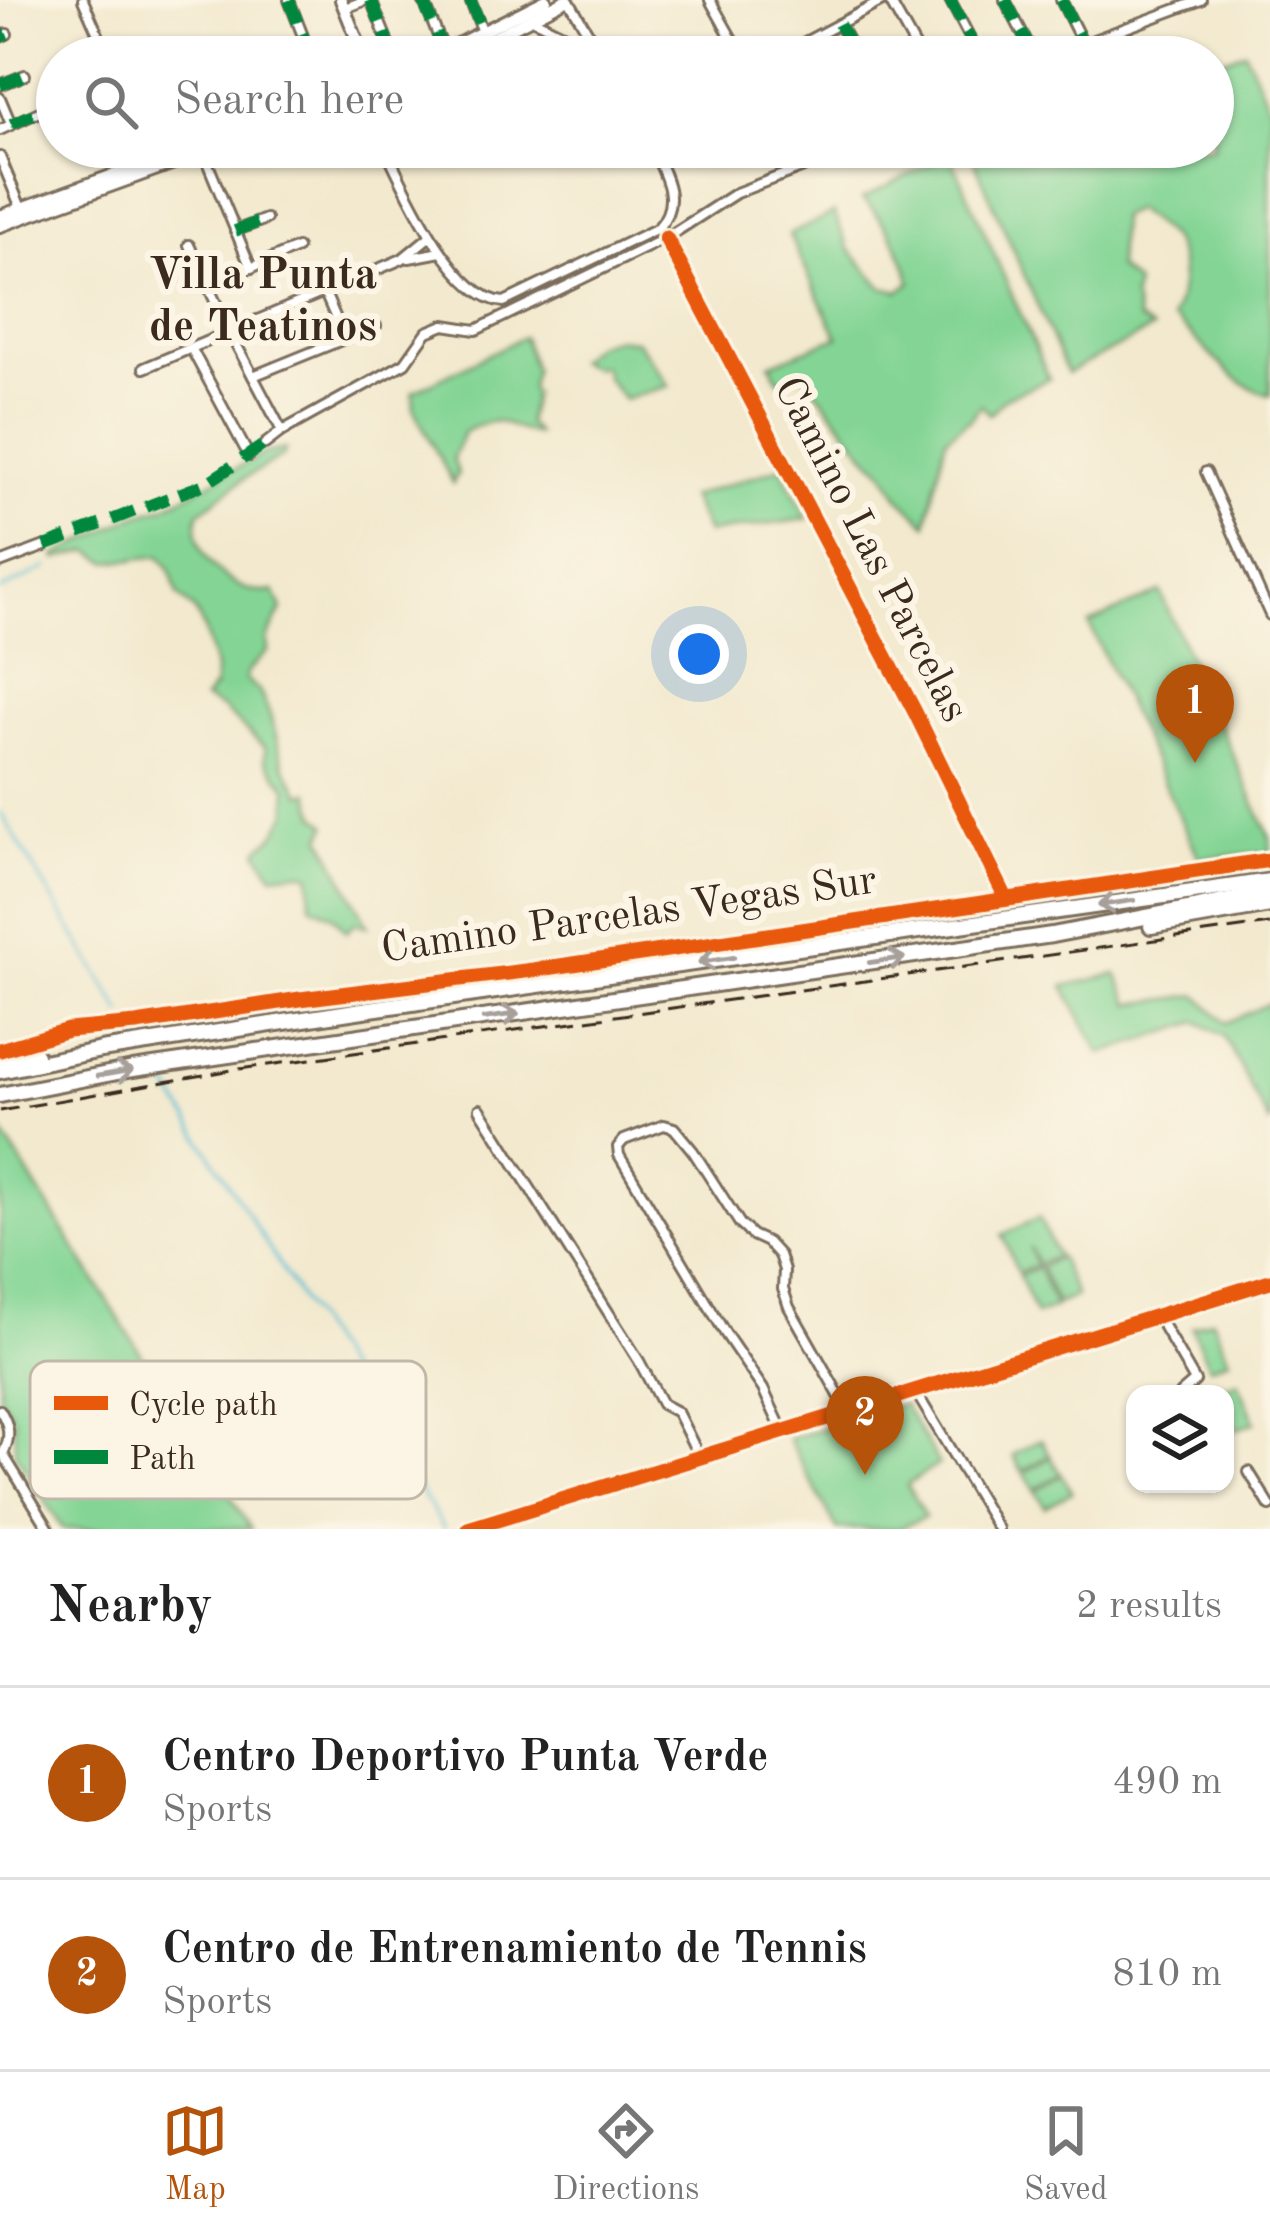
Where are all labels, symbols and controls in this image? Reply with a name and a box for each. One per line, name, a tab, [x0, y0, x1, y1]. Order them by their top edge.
search box	[36, 36, 1234, 168]
icon: search	[78, 69, 144, 135]
text: Search here	[174, 79, 404, 124]
district label: Villa Punta de Teatinos	[149, 254, 377, 351]
street label: Camino Las Parcelas	[765, 371, 975, 729]
your location	[669, 624, 729, 684]
pin: 1	[1156, 664, 1234, 763]
street label: Camino Parcelas Vegas Sur	[378, 860, 880, 972]
one-way arrow	[1097, 892, 1136, 915]
one-way arrow	[866, 948, 905, 971]
one-way arrow	[698, 949, 737, 972]
one-way arrow	[480, 1004, 519, 1027]
one-way arrow	[94, 1060, 133, 1083]
legend	[30, 1361, 426, 1499]
pin: 2	[826, 1376, 904, 1475]
map controls	[1126, 1385, 1234, 1493]
button: layers	[1126, 1385, 1234, 1493]
text: Cycle path	[129, 1390, 278, 1423]
text: Path	[129, 1444, 196, 1477]
text: Nearby	[48, 1582, 213, 1633]
text: 2 results	[1076, 1587, 1222, 1626]
text: Centro Deportivo Punta Verde	[162, 1736, 769, 1781]
text: 1	[76, 1763, 98, 1802]
text: 490 m	[1112, 1763, 1222, 1802]
text: Sports	[162, 1791, 272, 1830]
text: Centro de Entrenamiento de Tennis	[162, 1928, 867, 1973]
text: 2	[76, 1955, 98, 1994]
text: 810 m	[1112, 1955, 1222, 1994]
text: Sports	[162, 1983, 272, 2022]
tab: Map	[162, 2098, 228, 2211]
tab: Directions	[553, 2098, 699, 2211]
tab: Saved	[1024, 2098, 1108, 2211]

